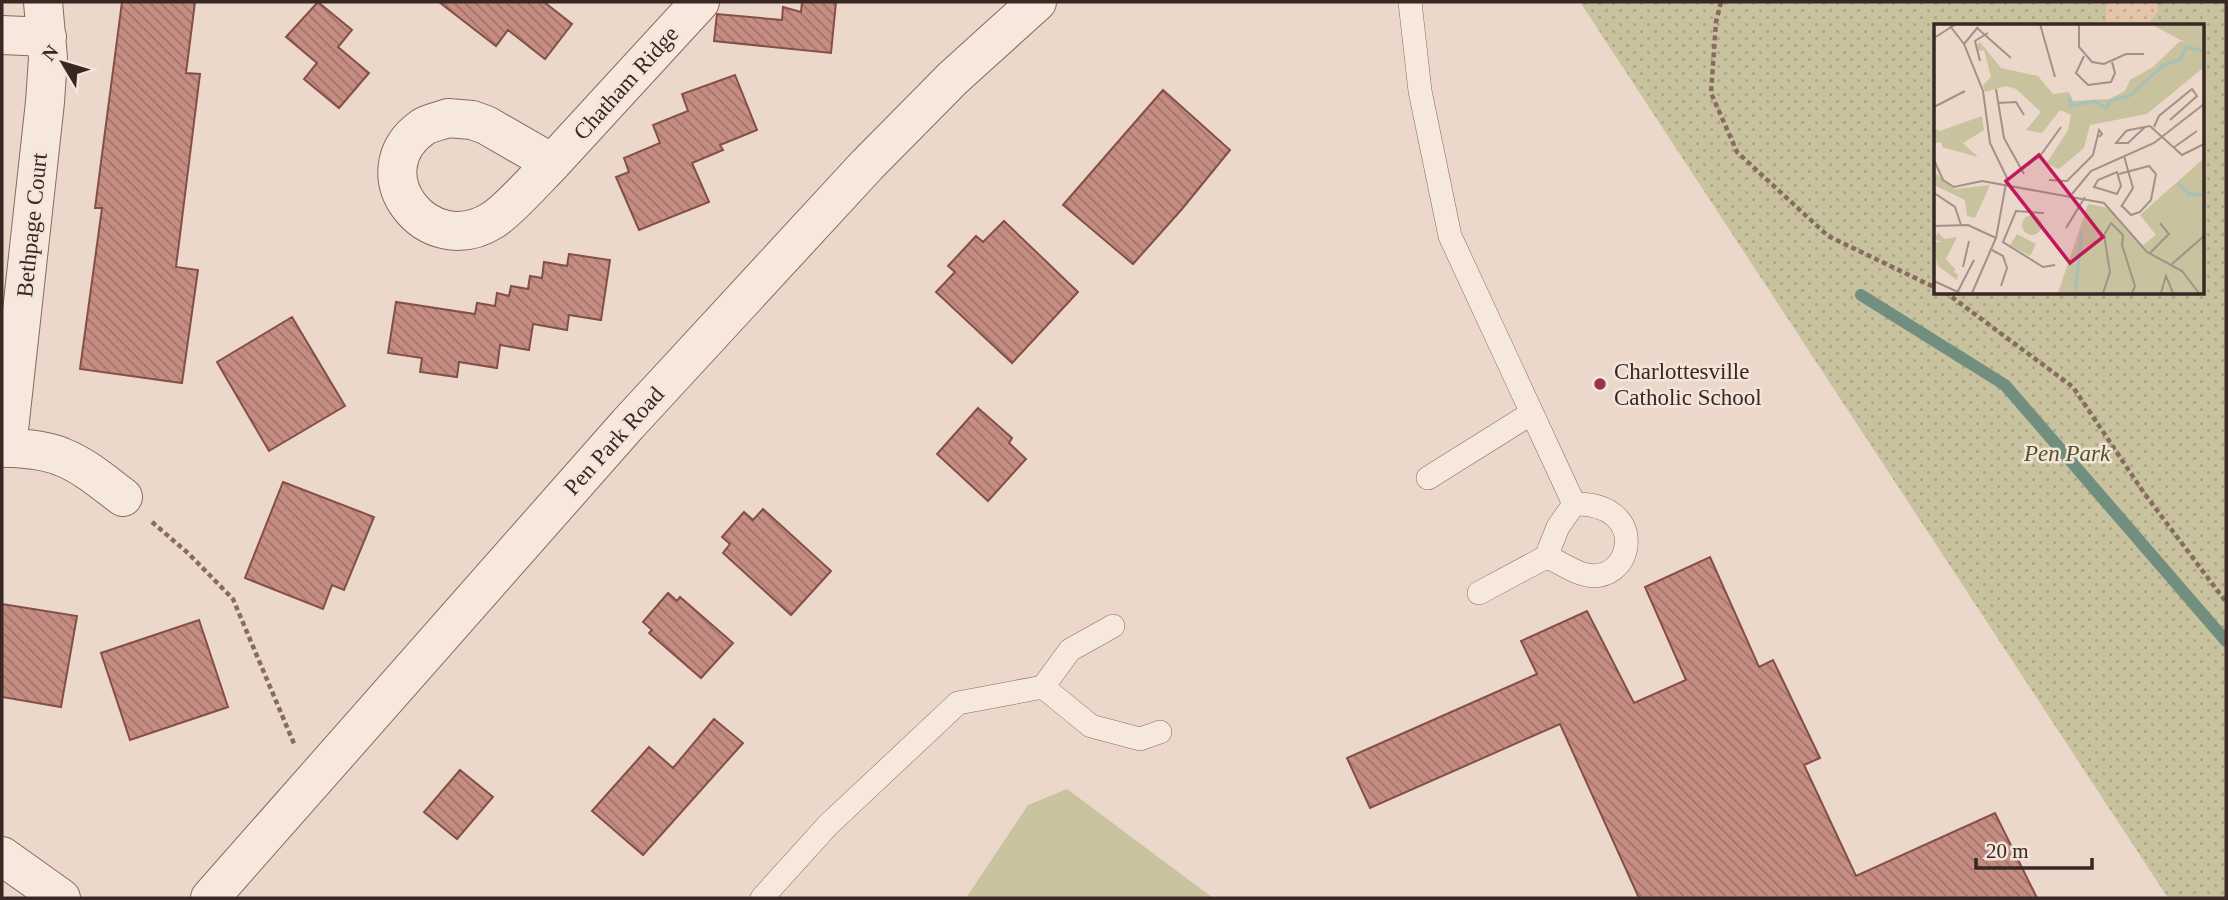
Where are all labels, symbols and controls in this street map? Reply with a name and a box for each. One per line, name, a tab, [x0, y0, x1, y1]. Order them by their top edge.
street label: Chatham Ridge	[569, 21, 683, 145]
inset map	[1934, 24, 2204, 294]
north arrow	[28, 28, 98, 98]
text: N	[37, 41, 63, 65]
street label: Bethpage Court	[12, 151, 52, 298]
place label: Charlottesville Catholic School	[1614, 359, 1762, 410]
marker: Charlottesville Catholic School	[1592, 376, 1608, 392]
street label: Pen Park Road	[559, 381, 669, 500]
park label: Pen Park	[2023, 441, 2111, 466]
scale bar	[1976, 827, 2092, 871]
text: 20 m	[1986, 839, 2029, 863]

